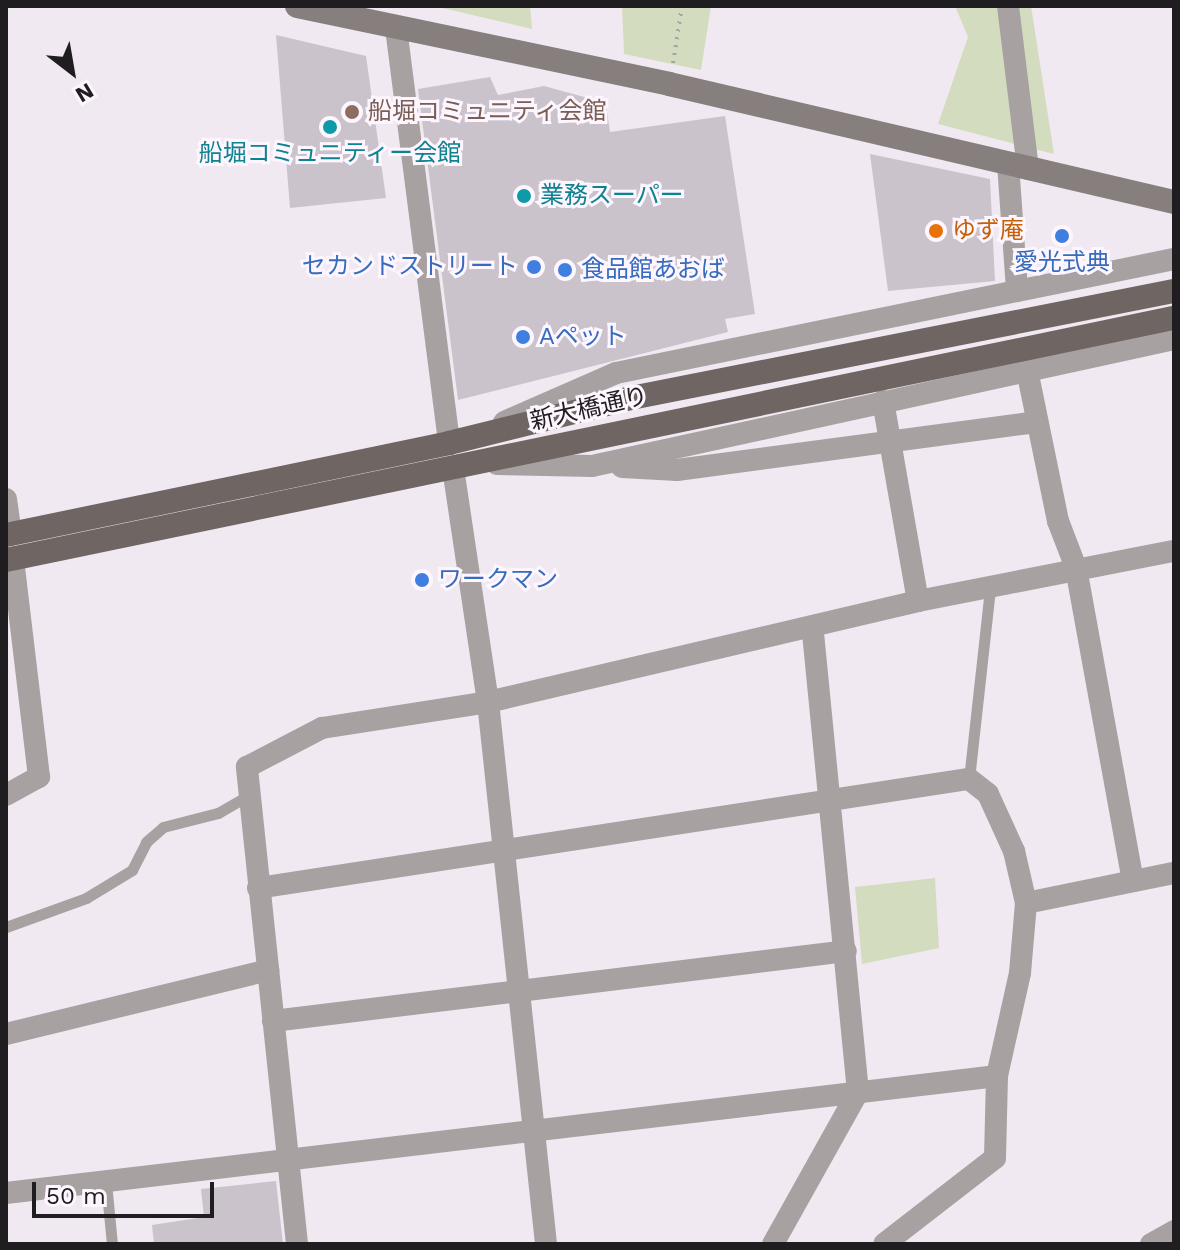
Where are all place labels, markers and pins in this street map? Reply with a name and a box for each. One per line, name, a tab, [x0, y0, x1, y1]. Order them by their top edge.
place label: 船堀コミュニティ会館	[368, 98, 608, 126]
marker: 船堀コミュニティ会館	[343, 103, 361, 121]
marker: 船堀コミュニティー会館	[321, 118, 339, 136]
place label: 船堀コミュニティー会館	[198, 140, 462, 168]
place label: 業務スーパー	[540, 182, 684, 210]
marker: 業務スーパー	[515, 187, 533, 205]
place label: ゆず庵	[952, 217, 1024, 245]
marker: ゆず庵	[927, 222, 945, 240]
marker: 愛光式典	[1053, 227, 1071, 245]
place label: 愛光式典	[1014, 249, 1110, 277]
place label: セカンドストリート	[302, 253, 518, 281]
place label: 食品館あおば	[581, 256, 725, 284]
marker: セカンドストリート	[525, 258, 543, 276]
marker: 食品館あおば	[556, 261, 574, 279]
place label: Aペット	[539, 323, 627, 351]
marker: Aペット	[514, 328, 532, 346]
place label: ワークマン	[438, 566, 558, 594]
marker: ワークマン	[413, 571, 431, 589]

